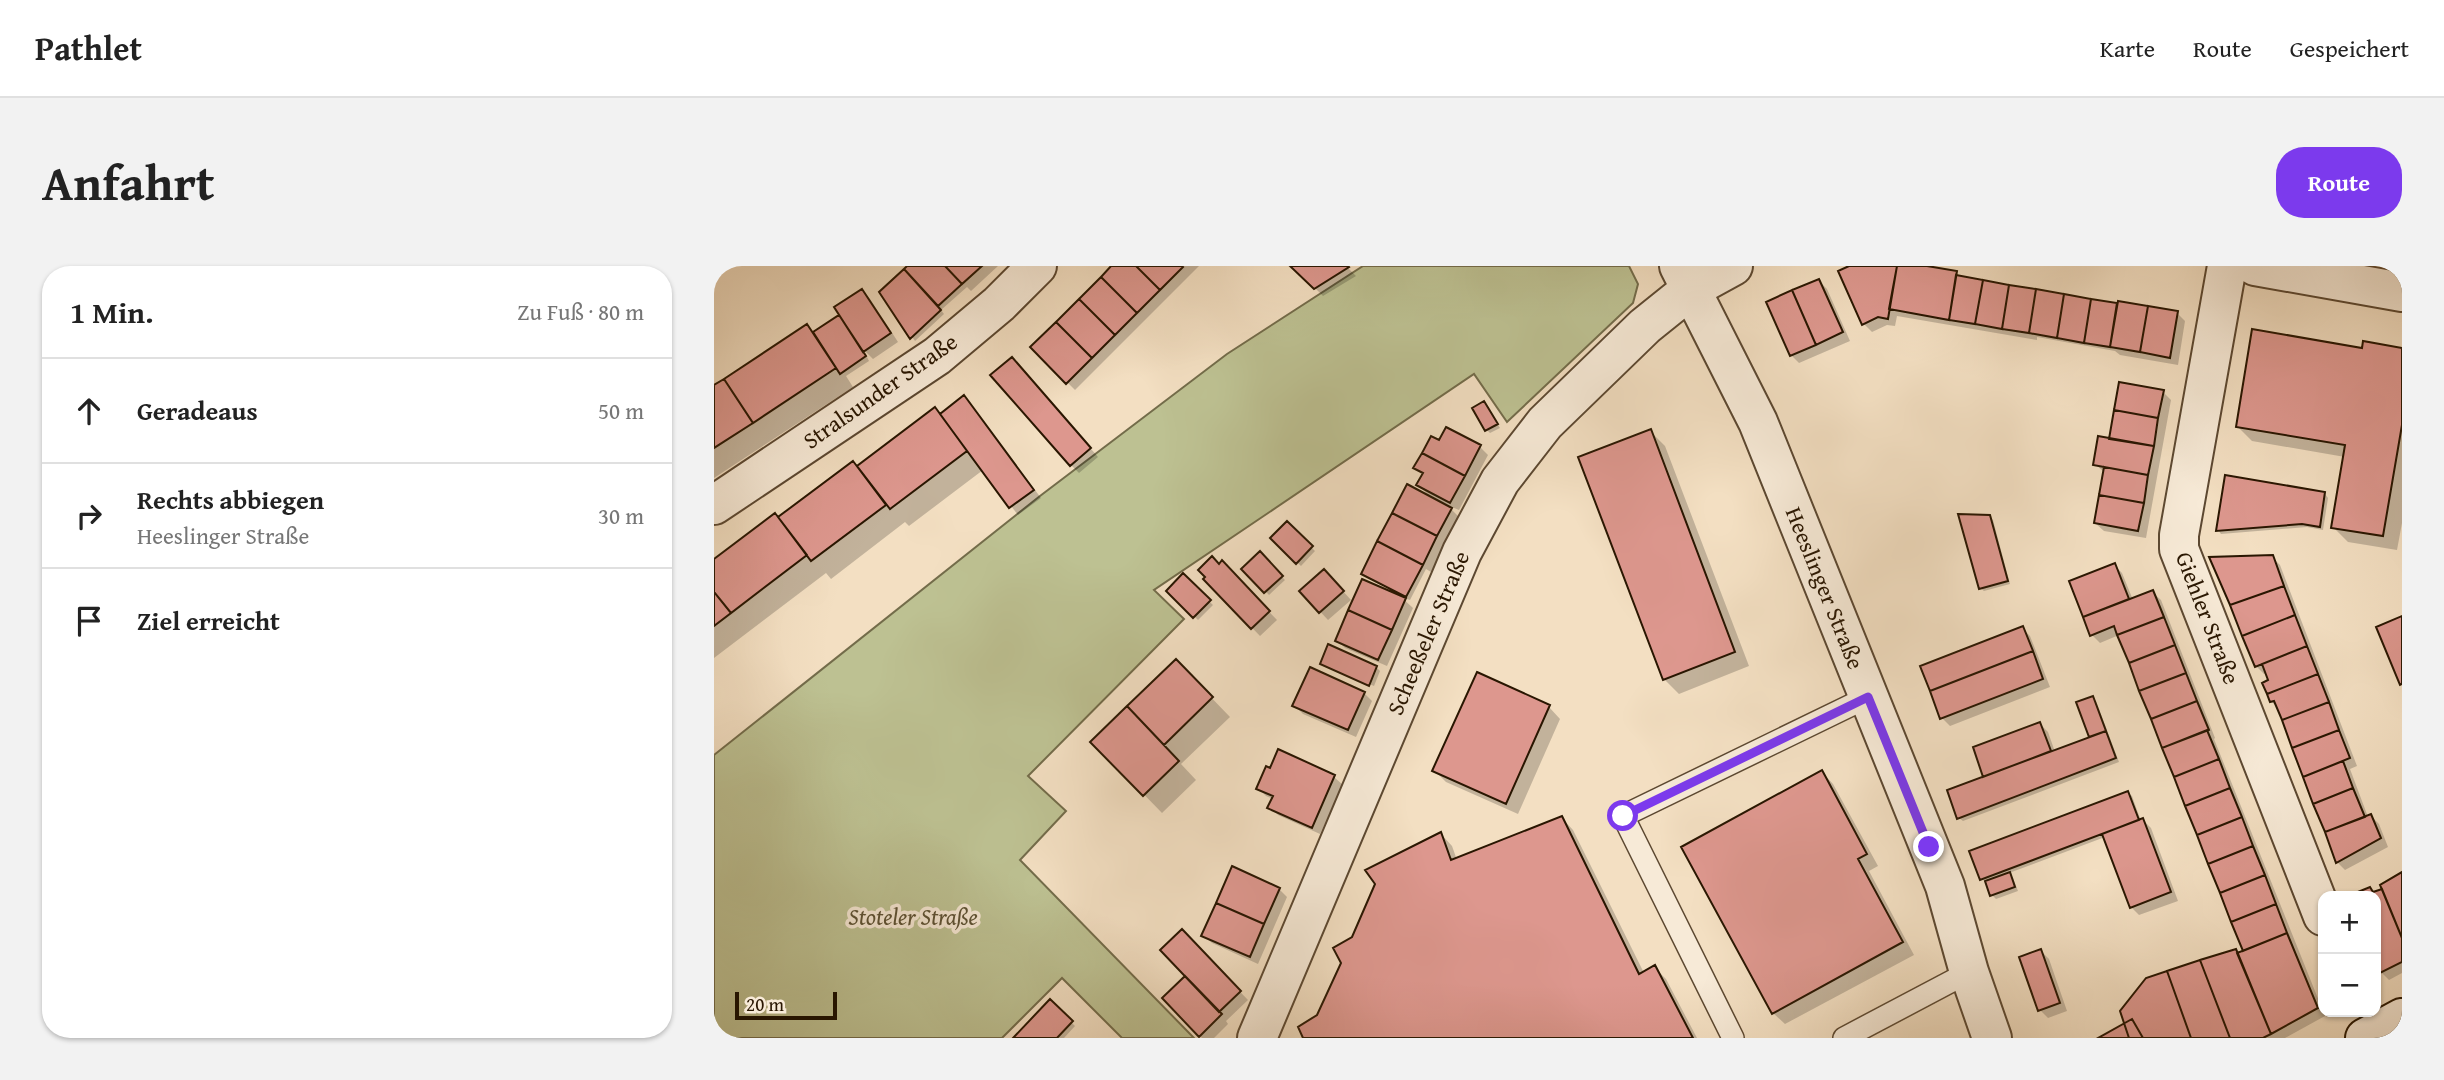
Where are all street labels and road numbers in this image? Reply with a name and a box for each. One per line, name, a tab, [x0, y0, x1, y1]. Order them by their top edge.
street label: Stralsunder Straße	[796, 325, 964, 456]
street label: Heeslinger Straße	[1778, 502, 1873, 674]
street label: Scheeßeler Straße	[1378, 546, 1477, 720]
street label: Giehler Straße	[2168, 547, 2249, 689]

